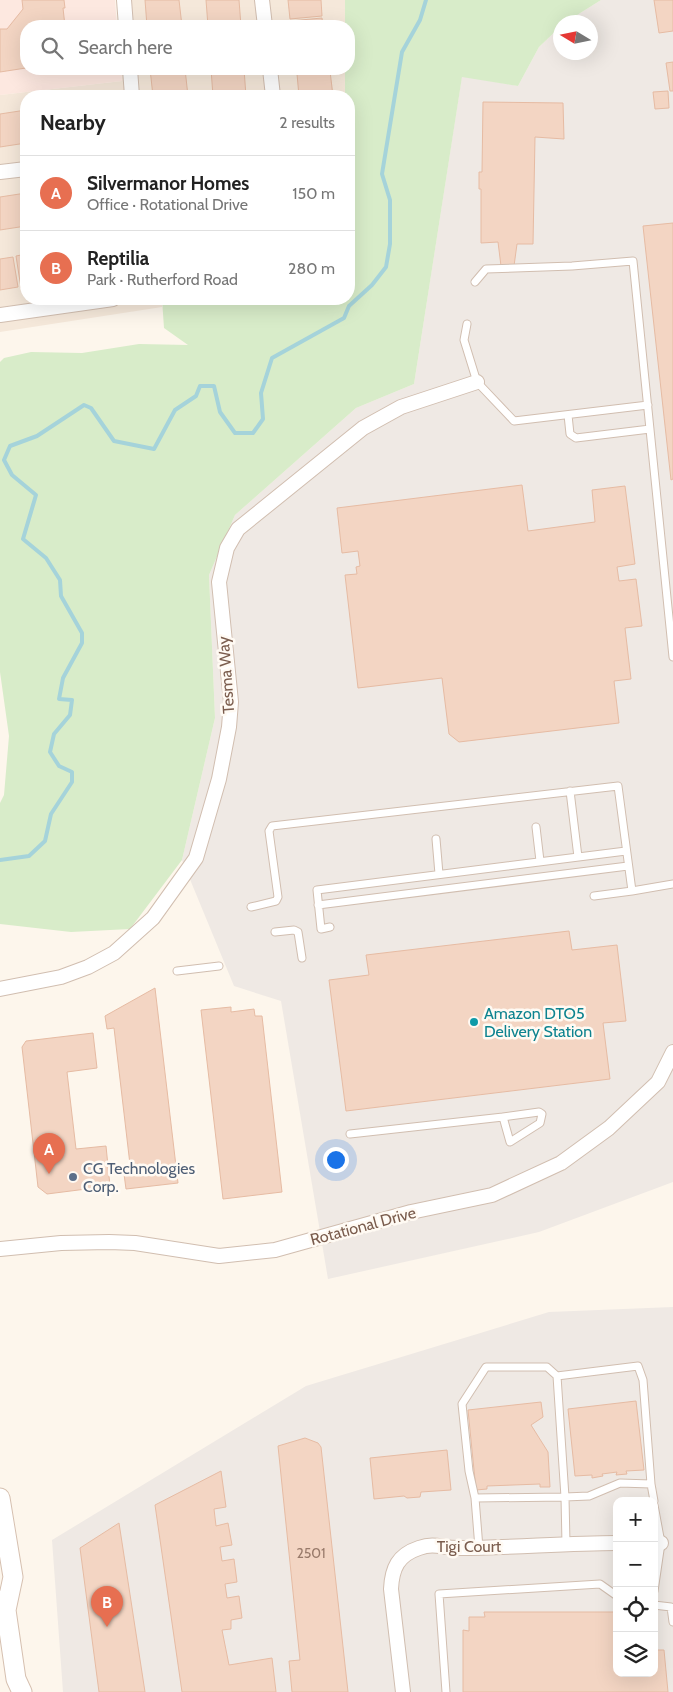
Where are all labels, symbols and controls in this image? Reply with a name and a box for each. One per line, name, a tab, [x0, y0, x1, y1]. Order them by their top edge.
north arrow	[553, 15, 598, 60]
search box	[20, 20, 355, 75]
icon: search	[38, 34, 66, 62]
text: Search here	[78, 36, 172, 59]
text: Nearby	[40, 110, 106, 135]
text: 2 results	[279, 113, 335, 132]
text: Silvermanor Homes	[87, 172, 249, 195]
text: A	[51, 184, 61, 203]
text: 150 m	[292, 184, 335, 203]
text: Office · Rotational Drive	[87, 195, 248, 214]
text: Reptilia	[87, 247, 149, 270]
text: B	[51, 259, 61, 278]
text: 280 m	[288, 259, 335, 278]
text: Park · Rutherford Road	[87, 270, 238, 289]
street label: Tesma Way	[214, 636, 238, 714]
place label: Amazon DTO5 Delivery Station	[484, 1004, 592, 1041]
marker: Amazon DTO5 Delivery Station	[468, 1016, 480, 1028]
pin: A	[33, 1133, 65, 1174]
your location	[323, 1147, 349, 1173]
place label: CG Technologies Corp.	[83, 1159, 195, 1196]
marker: CG Technologies Corp.	[67, 1171, 79, 1183]
street label: Rotational Drive	[308, 1203, 418, 1249]
map controls	[613, 1497, 658, 1677]
button: +	[613, 1497, 658, 1542]
street label: Tigi Court	[437, 1537, 502, 1556]
button: −	[613, 1542, 658, 1587]
house number: 2501	[296, 1544, 326, 1562]
pin: B	[91, 1586, 123, 1627]
button: locate	[613, 1587, 658, 1632]
button: layers	[613, 1632, 658, 1677]

